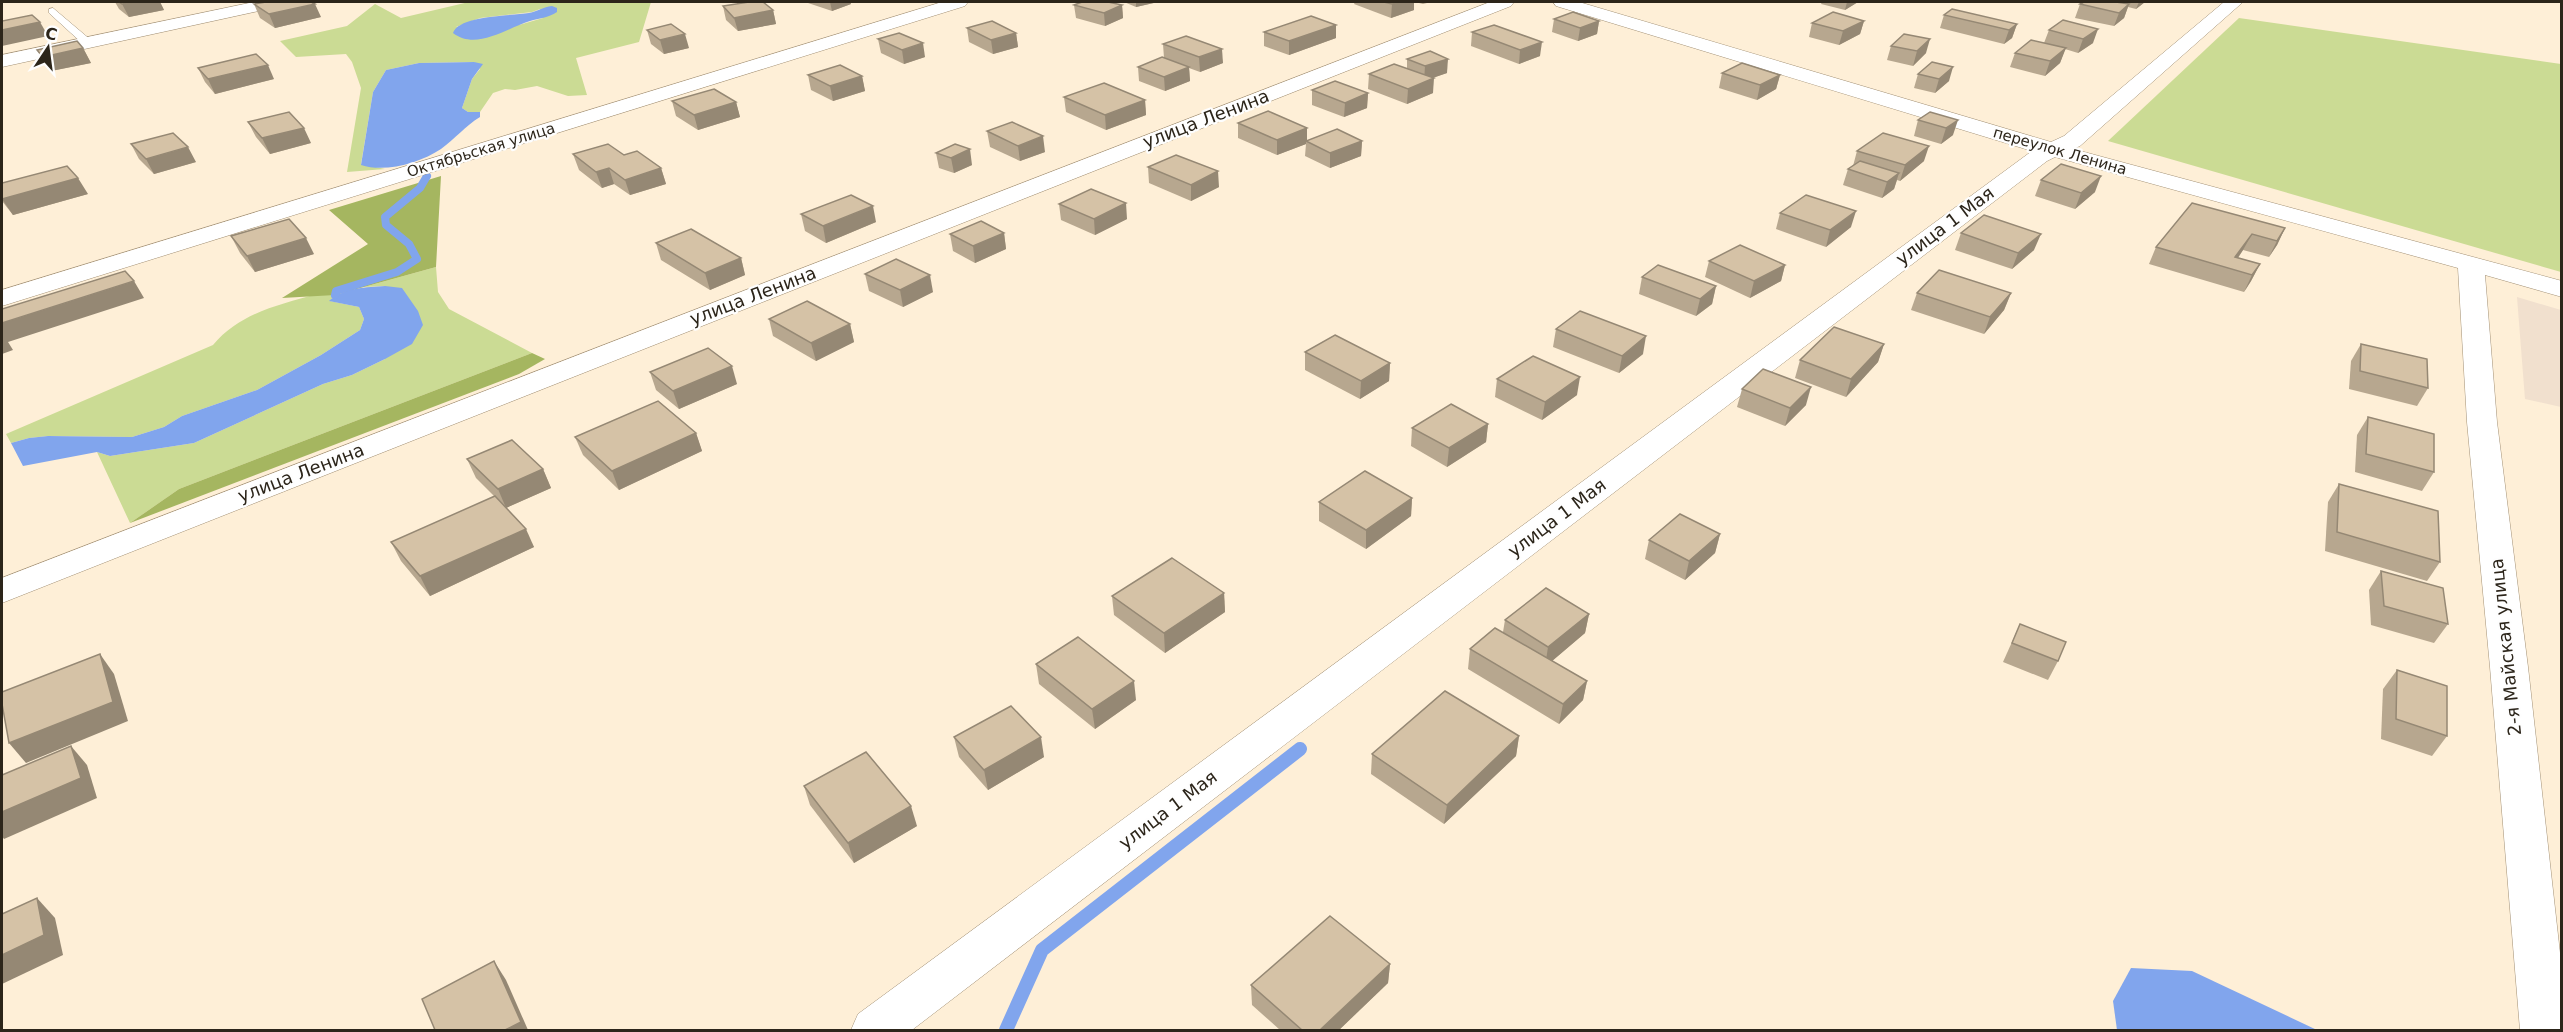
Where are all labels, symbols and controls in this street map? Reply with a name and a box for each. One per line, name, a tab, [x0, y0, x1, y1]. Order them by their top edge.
north arrow	[18, 18, 78, 78]
text: С	[43, 23, 59, 44]
street label: улица Ленина	[1140, 85, 1272, 152]
street label: Октябрьская улица	[405, 119, 557, 181]
street label: переулок Ленина	[1991, 123, 2129, 179]
street label: улица 1 Мая	[1891, 182, 1998, 269]
street label: улица Ленина	[687, 262, 819, 329]
street label: улица Ленина	[235, 439, 367, 506]
street label: улица 1 Мая	[1503, 474, 1610, 561]
street label: 2-я Майская улица	[2486, 557, 2525, 737]
street label: улица 1 Мая	[1114, 766, 1221, 853]

